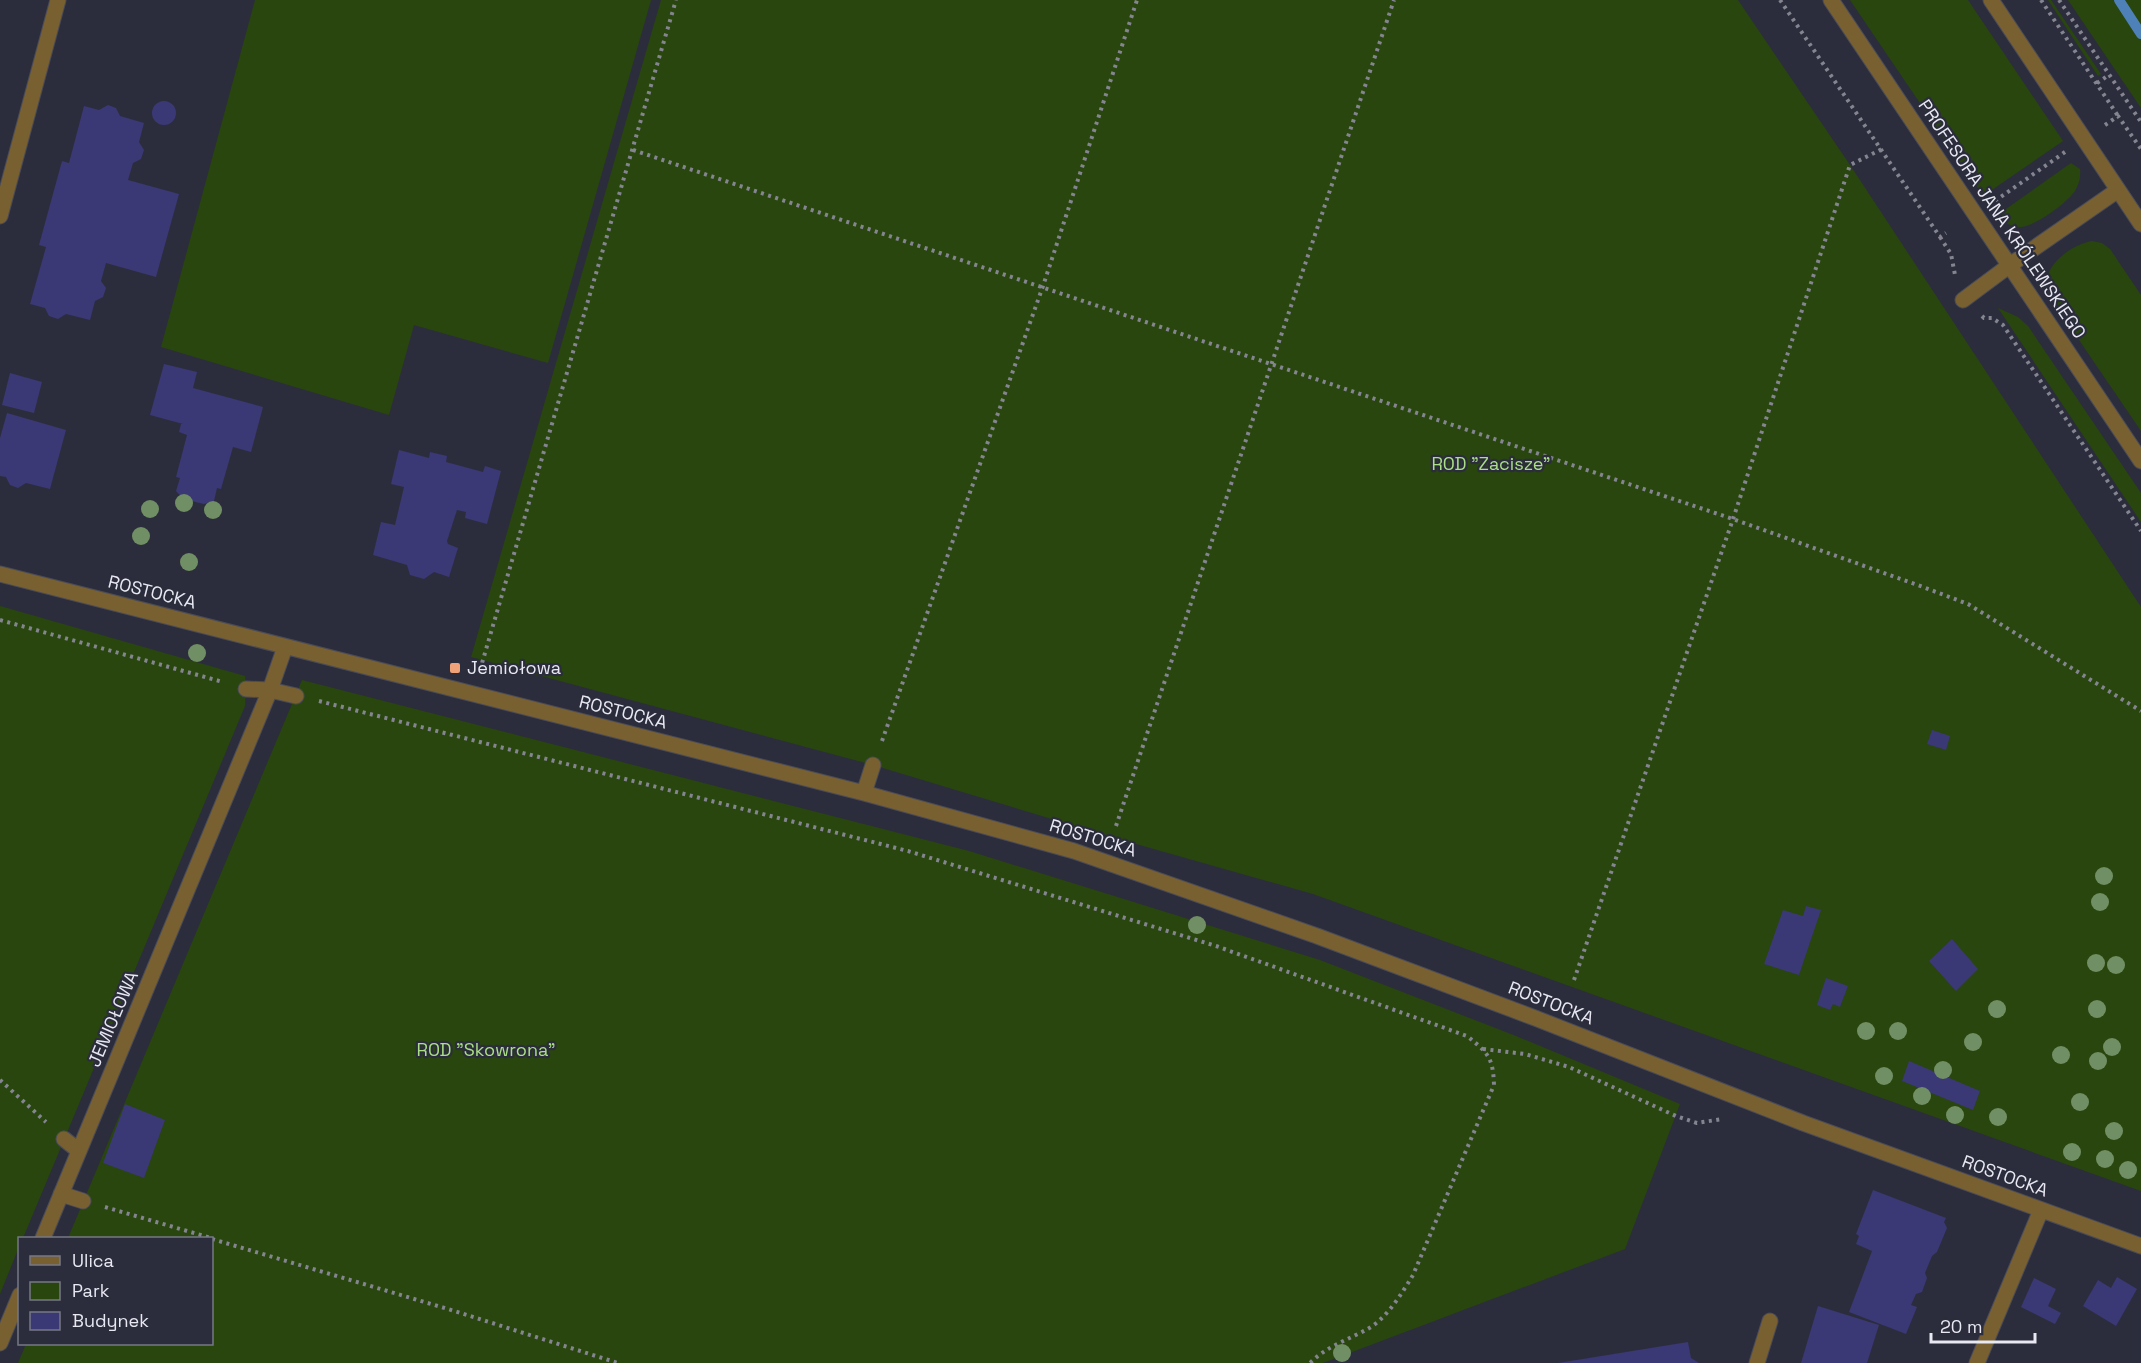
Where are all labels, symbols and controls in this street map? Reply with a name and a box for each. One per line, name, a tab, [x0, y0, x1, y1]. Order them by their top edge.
street label: PROFESORA JANA KRÓLEWSKIEGO	[1913, 95, 2091, 343]
park label: ROD "Zacisze"	[1431, 452, 1551, 475]
street label: ROSTOCKA	[106, 569, 198, 614]
place label: Jemiołowa	[467, 656, 561, 679]
marker: Jemiołowa	[448, 661, 462, 675]
street label: ROSTOCKA	[577, 689, 669, 734]
street label: ROSTOCKA	[1047, 813, 1139, 862]
street label: JEMIOŁOWA	[82, 967, 143, 1070]
street label: ROSTOCKA	[1505, 976, 1597, 1029]
park label: ROD "Skowrona"	[417, 1038, 555, 1061]
street label: ROSTOCKA	[1959, 1149, 2051, 1202]
legend	[18, 1237, 213, 1345]
text: Ulica	[72, 1249, 114, 1272]
text: Park	[72, 1279, 110, 1302]
scale bar	[1931, 1306, 2034, 1344]
text: Budynek	[72, 1309, 149, 1332]
text: 20 m	[1940, 1315, 1983, 1338]

